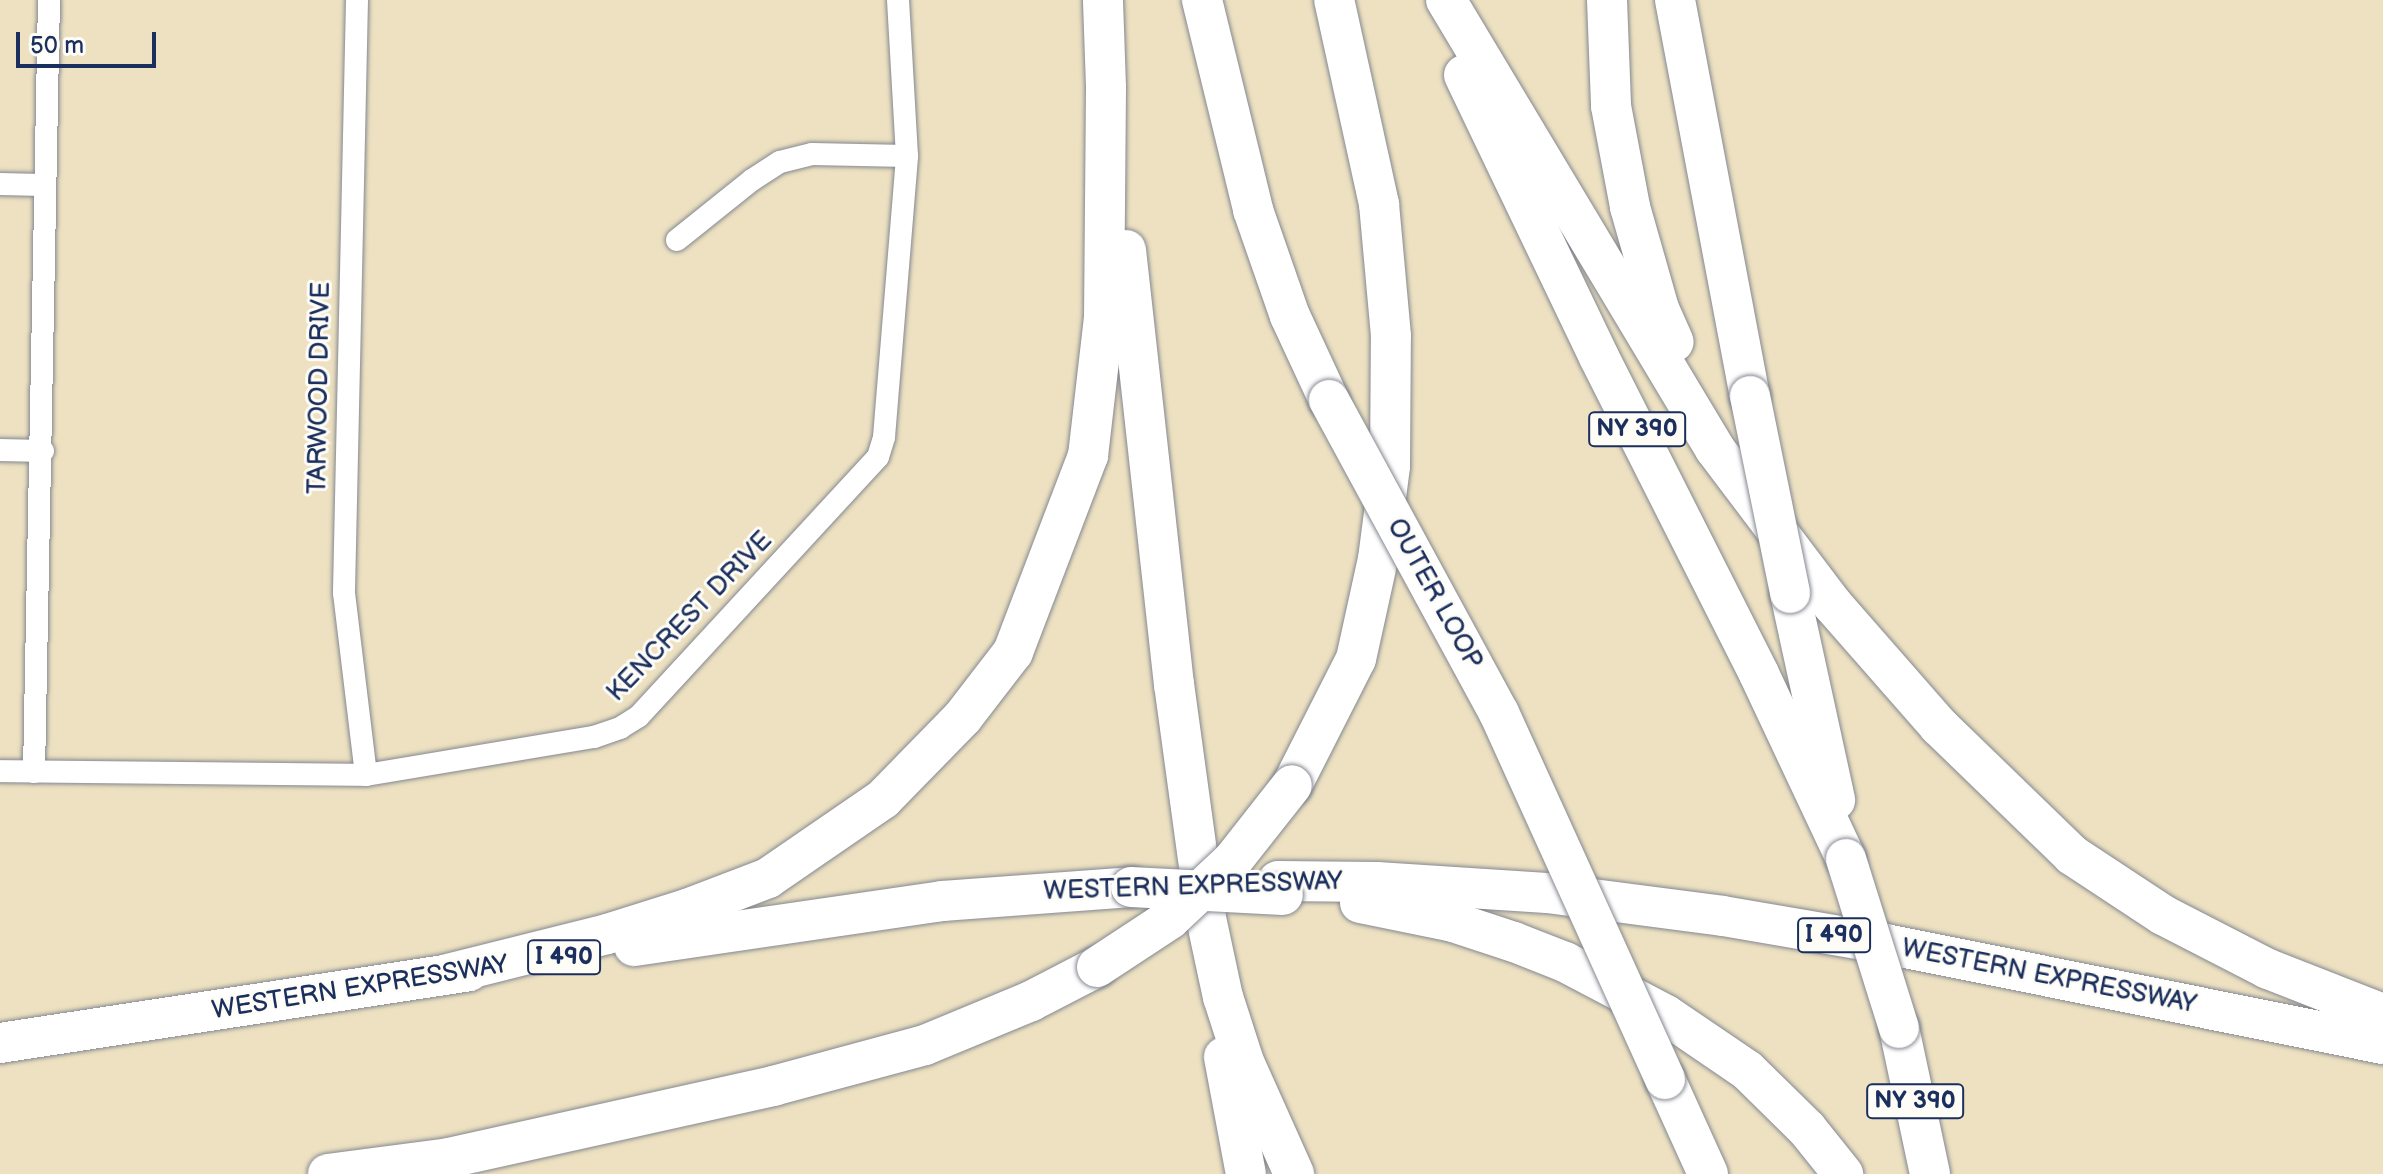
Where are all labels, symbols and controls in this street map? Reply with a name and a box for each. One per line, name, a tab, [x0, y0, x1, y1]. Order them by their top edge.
scale bar	[20, 16, 160, 66]
text: 50 m	[30, 31, 84, 60]
street label: TARWOOD DRIVE	[303, 282, 337, 494]
road number: NY 390	[1587, 409, 1687, 449]
street label: OUTER LOOP	[1380, 513, 1488, 675]
street label: KENCREST DRIVE	[601, 526, 779, 708]
street label: WESTERN EXPRESSWAY	[1043, 866, 1343, 908]
road number: I 490	[1796, 915, 1872, 955]
street label: WESTERN EXPRESSWAY	[1899, 933, 2199, 1021]
road number: I 490	[526, 937, 602, 977]
street label: WESTERN EXPRESSWAY	[210, 949, 510, 1027]
road number: NY 390	[1865, 1081, 1965, 1121]

